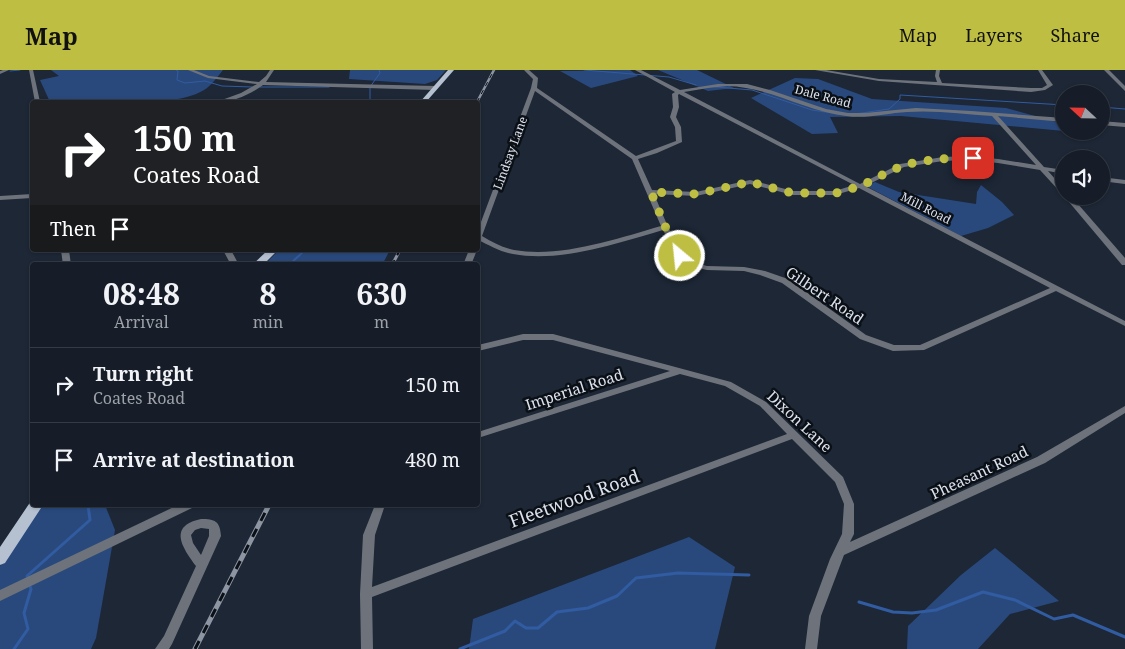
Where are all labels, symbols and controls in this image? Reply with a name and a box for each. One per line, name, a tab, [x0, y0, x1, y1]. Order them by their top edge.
text: Map	[25, 19, 78, 52]
text: Map	[899, 23, 937, 47]
text: Layers	[965, 23, 1023, 47]
text: Share	[1051, 23, 1100, 47]
street label: Dale Road	[793, 80, 854, 112]
north arrow	[1055, 85, 1110, 140]
map controls	[1055, 85, 1110, 205]
text: 150 m	[133, 114, 236, 161]
street label: Lindsay Lane	[489, 114, 531, 192]
icon: right	[50, 120, 115, 185]
pin	[952, 137, 994, 179]
icon: arrive	[959, 144, 987, 172]
button: sound	[1055, 150, 1110, 205]
text: Coates Road	[133, 159, 260, 189]
street label: Mill Road	[898, 188, 955, 228]
icon: arrive	[106, 215, 134, 243]
text: Then	[50, 216, 96, 242]
position arrow	[653, 229, 705, 281]
street label: Gilbert Road	[782, 262, 868, 328]
text: 08:48	[103, 273, 180, 314]
text: 8	[260, 273, 276, 314]
text: 630	[356, 273, 407, 314]
text: Arrival	[114, 311, 169, 333]
text: min	[253, 311, 283, 333]
text: m	[374, 311, 389, 333]
text: Turn right	[93, 361, 193, 387]
street label: Imperial Road	[522, 364, 626, 414]
icon: right	[50, 371, 78, 399]
text: 150 m	[405, 372, 460, 398]
street label: Dixon Lane	[763, 386, 837, 456]
text: Coates Road	[93, 387, 185, 409]
street label: Pheasant Road	[927, 441, 1031, 503]
icon: arrive	[50, 446, 78, 474]
text: Arrive at destination	[93, 447, 295, 473]
text: 480 m	[405, 447, 460, 473]
street label: Fleetwood Road	[505, 463, 643, 533]

